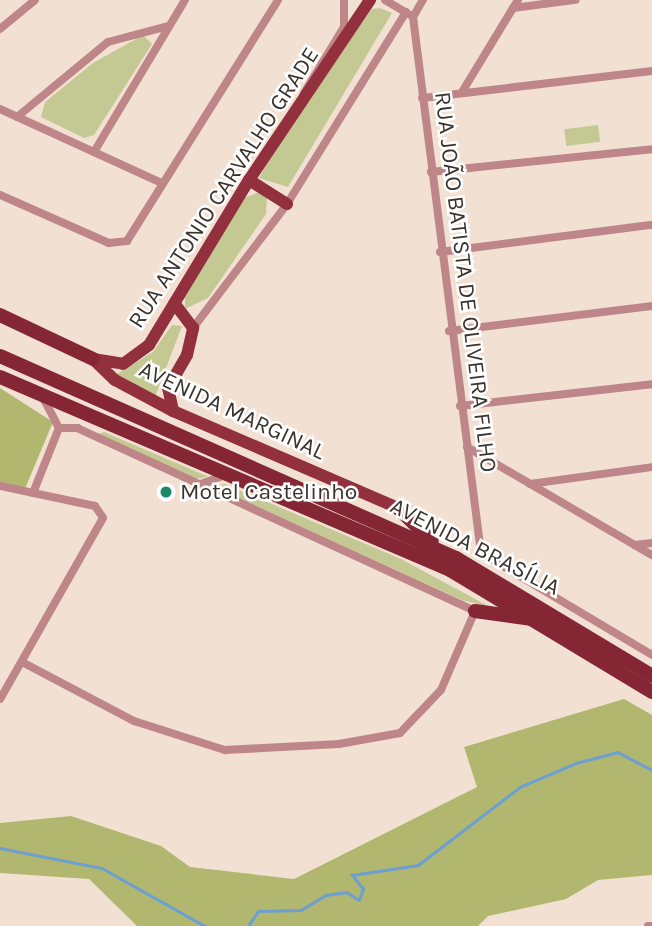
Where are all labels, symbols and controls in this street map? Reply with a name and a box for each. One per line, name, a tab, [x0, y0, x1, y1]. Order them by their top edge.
street label: RUA ANTONIO CARVALHO GRADE	[123, 43, 325, 333]
street label: RUA JOÃO BATISTA DE OLIVEIRA FILHO	[428, 90, 502, 474]
street label: AVENIDA MARGINAL	[135, 356, 329, 466]
place label: Motel Castelinho	[180, 478, 357, 506]
marker: Motel Castelinho	[158, 484, 174, 500]
street label: AVENIDA BRASÍLIA	[386, 492, 564, 602]

